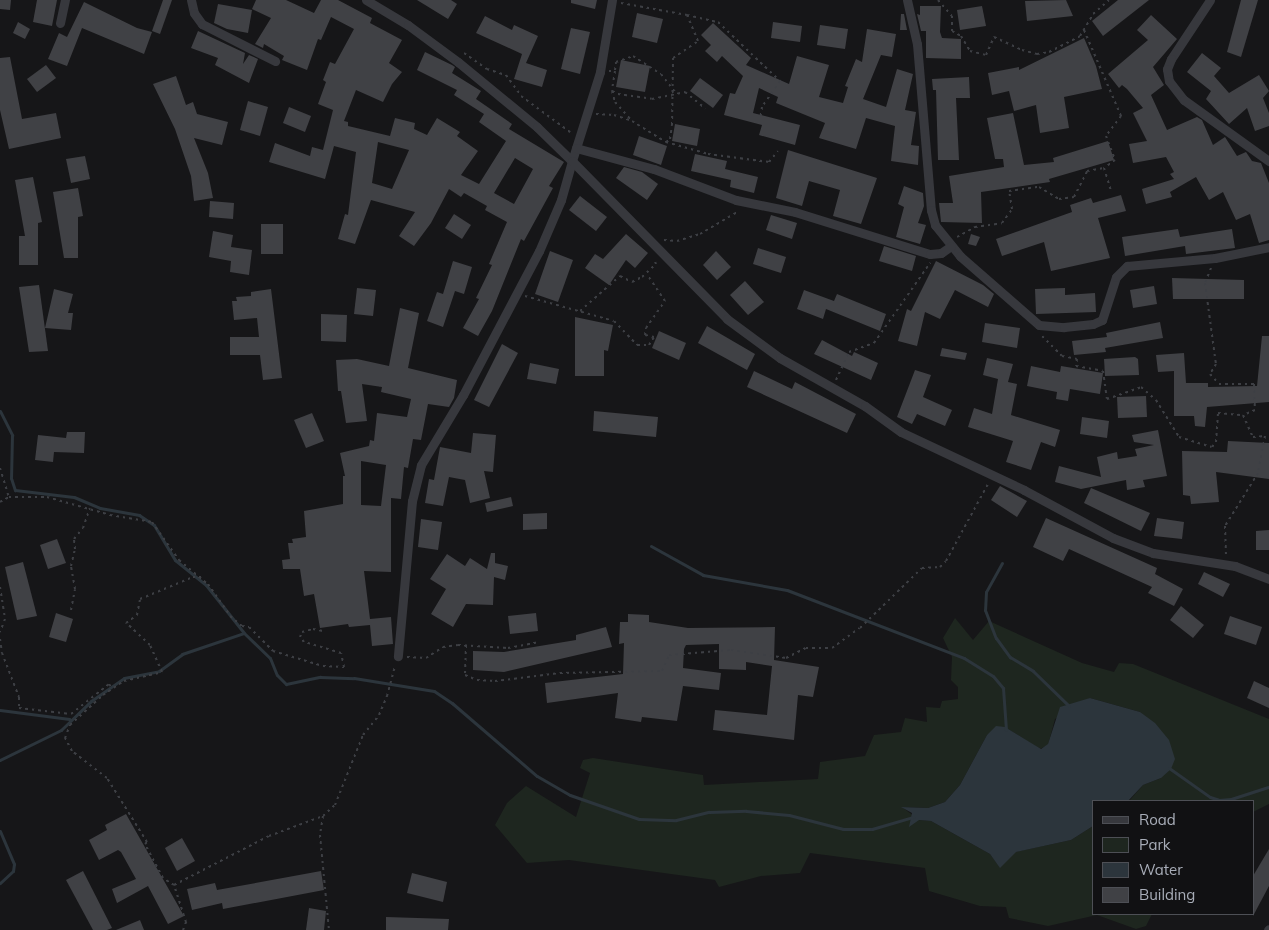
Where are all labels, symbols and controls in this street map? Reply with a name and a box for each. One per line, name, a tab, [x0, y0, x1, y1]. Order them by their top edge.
legend	[1092, 800, 1254, 915]
text: Road	[1139, 810, 1176, 829]
text: Park	[1139, 835, 1171, 854]
text: Water	[1139, 860, 1183, 879]
text: Building	[1139, 885, 1195, 904]

